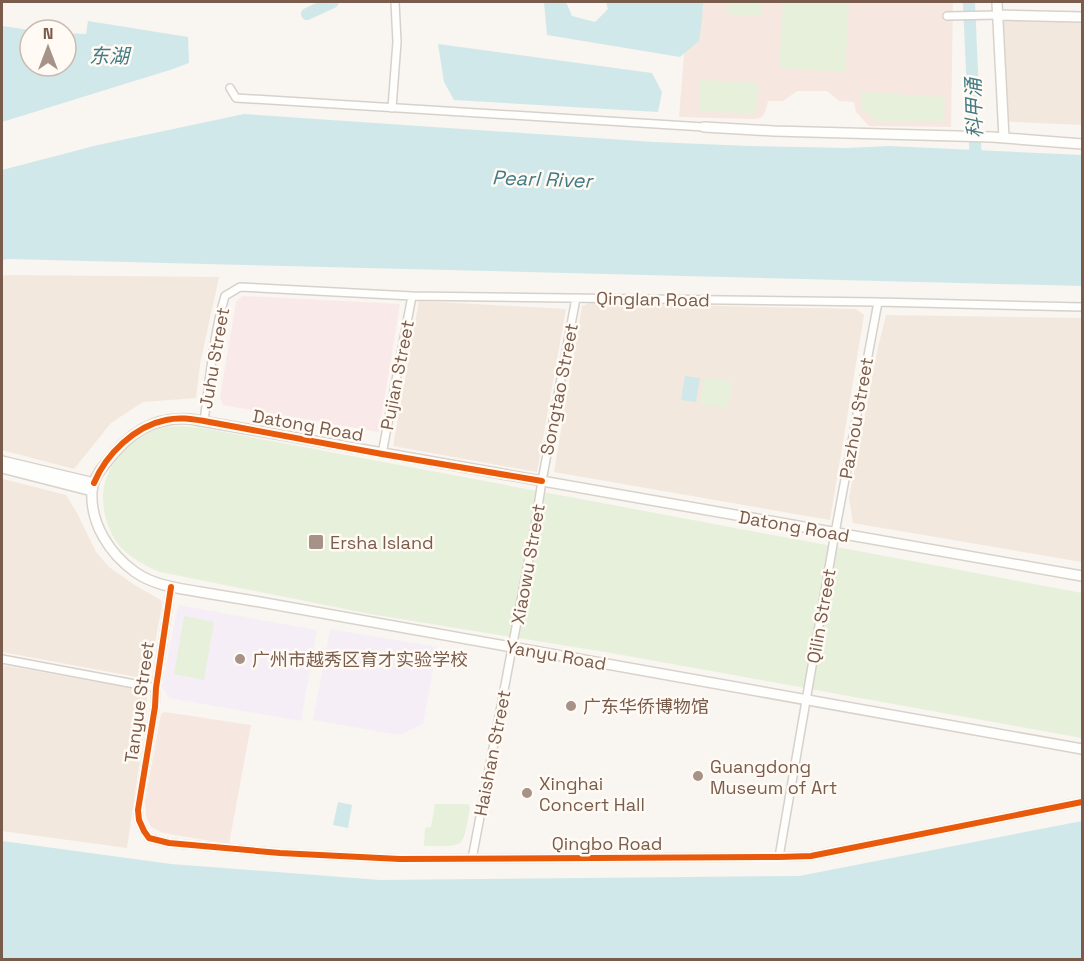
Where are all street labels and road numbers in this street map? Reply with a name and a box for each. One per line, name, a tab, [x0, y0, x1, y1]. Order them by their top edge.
street label: Qinglan Road	[596, 287, 710, 311]
street label: Juhu Street	[194, 305, 234, 411]
street label: Pujian Street	[375, 318, 419, 432]
street label: Songtao Street	[535, 321, 583, 457]
street label: Pazhou Street	[834, 355, 878, 481]
street label: Datong Road	[251, 404, 365, 446]
street label: Xiaowu Street	[506, 502, 550, 626]
street label: Datong Road	[737, 505, 851, 547]
street label: Qilin Street	[801, 567, 841, 665]
street label: Yanyu Road	[504, 635, 608, 675]
street label: Tanyue Street	[119, 640, 159, 764]
street label: Haishan Street	[468, 688, 516, 818]
street label: Qingbo Road	[552, 832, 662, 855]

